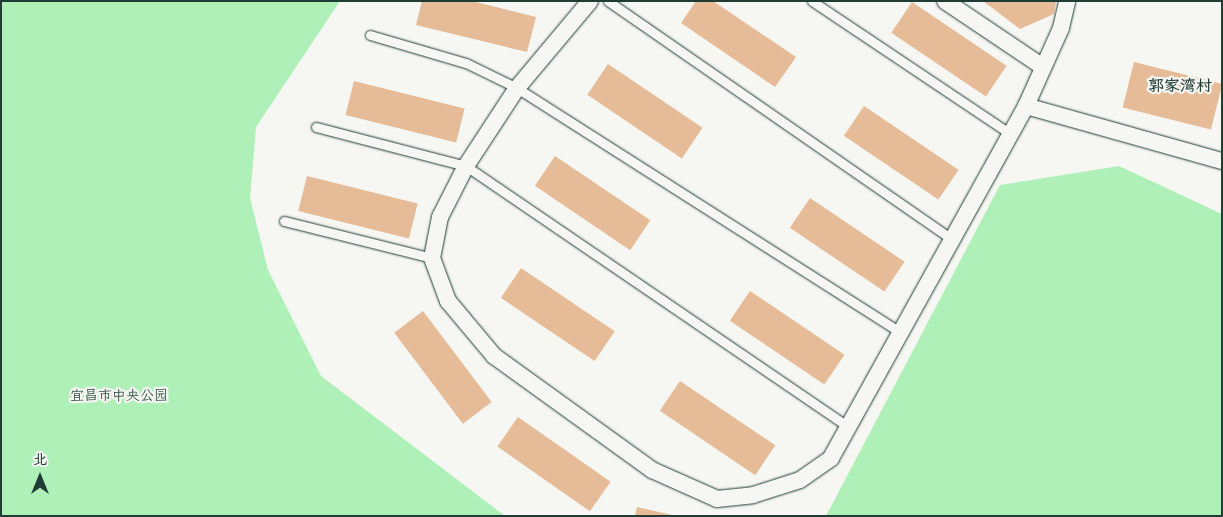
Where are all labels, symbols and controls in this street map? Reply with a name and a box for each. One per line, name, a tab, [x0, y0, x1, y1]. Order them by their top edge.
district label: 郭家湾村	[1148, 79, 1212, 99]
park label: 宜昌市中央公园	[70, 390, 168, 406]
north arrow	[15, 452, 65, 502]
text: 北	[33, 453, 47, 470]

